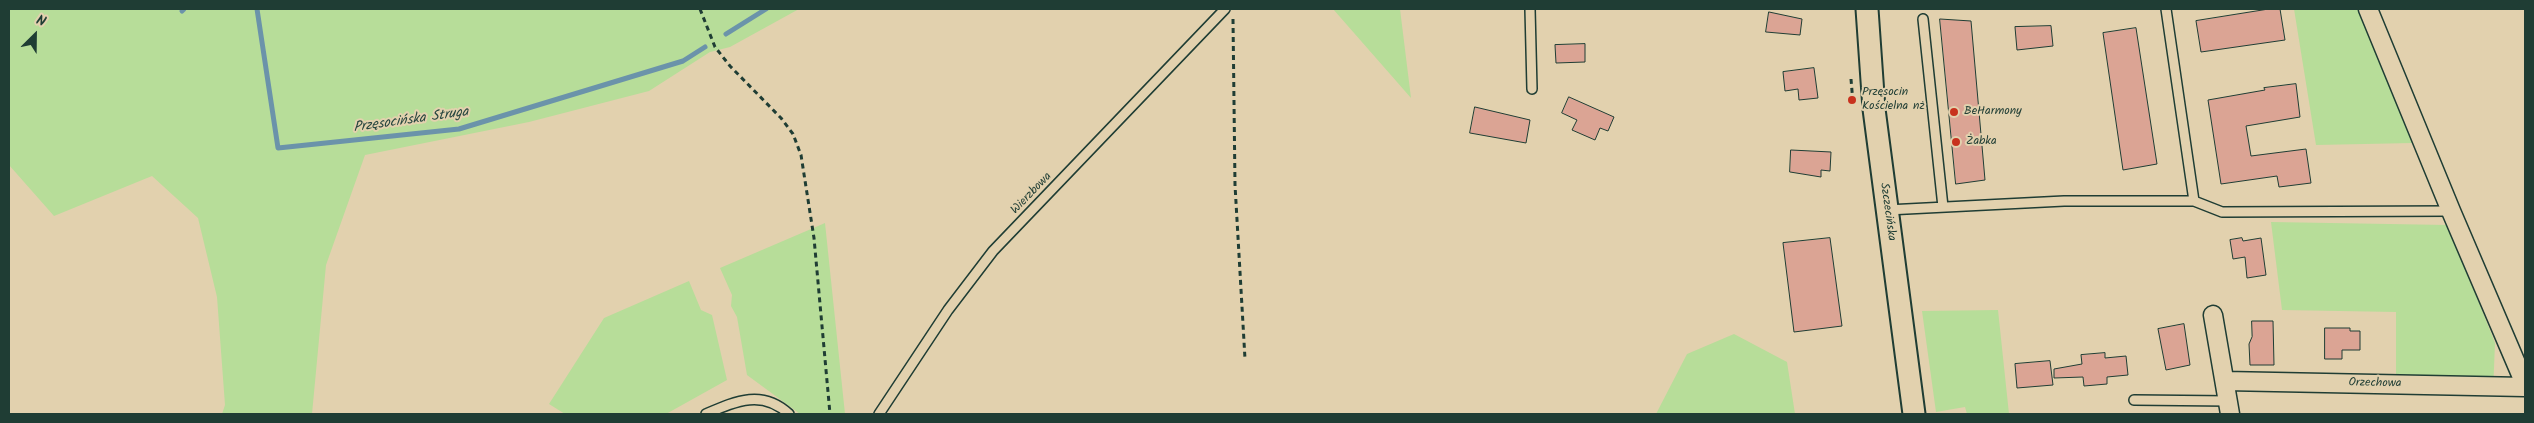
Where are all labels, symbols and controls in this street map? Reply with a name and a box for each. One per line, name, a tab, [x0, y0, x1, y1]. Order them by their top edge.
text: N	[32, 9, 49, 33]
north arrow	[10, 10, 60, 60]
place label: Przęsocin Kościelna nż	[1862, 86, 1925, 114]
marker: Przęsocin Kościelna nż	[1846, 94, 1858, 106]
water label: Przęsocińska Struga	[352, 105, 470, 137]
place label: BeHarmony	[1964, 105, 2022, 119]
marker: BeHarmony	[1948, 106, 1960, 118]
place label: Żabka	[1966, 135, 1997, 149]
marker: Żabka	[1950, 136, 1962, 148]
street label: Wierzbowa	[1009, 170, 1055, 218]
street label: Szczecińska	[1876, 182, 1898, 242]
street label: Orzechowa	[2348, 376, 2402, 392]

